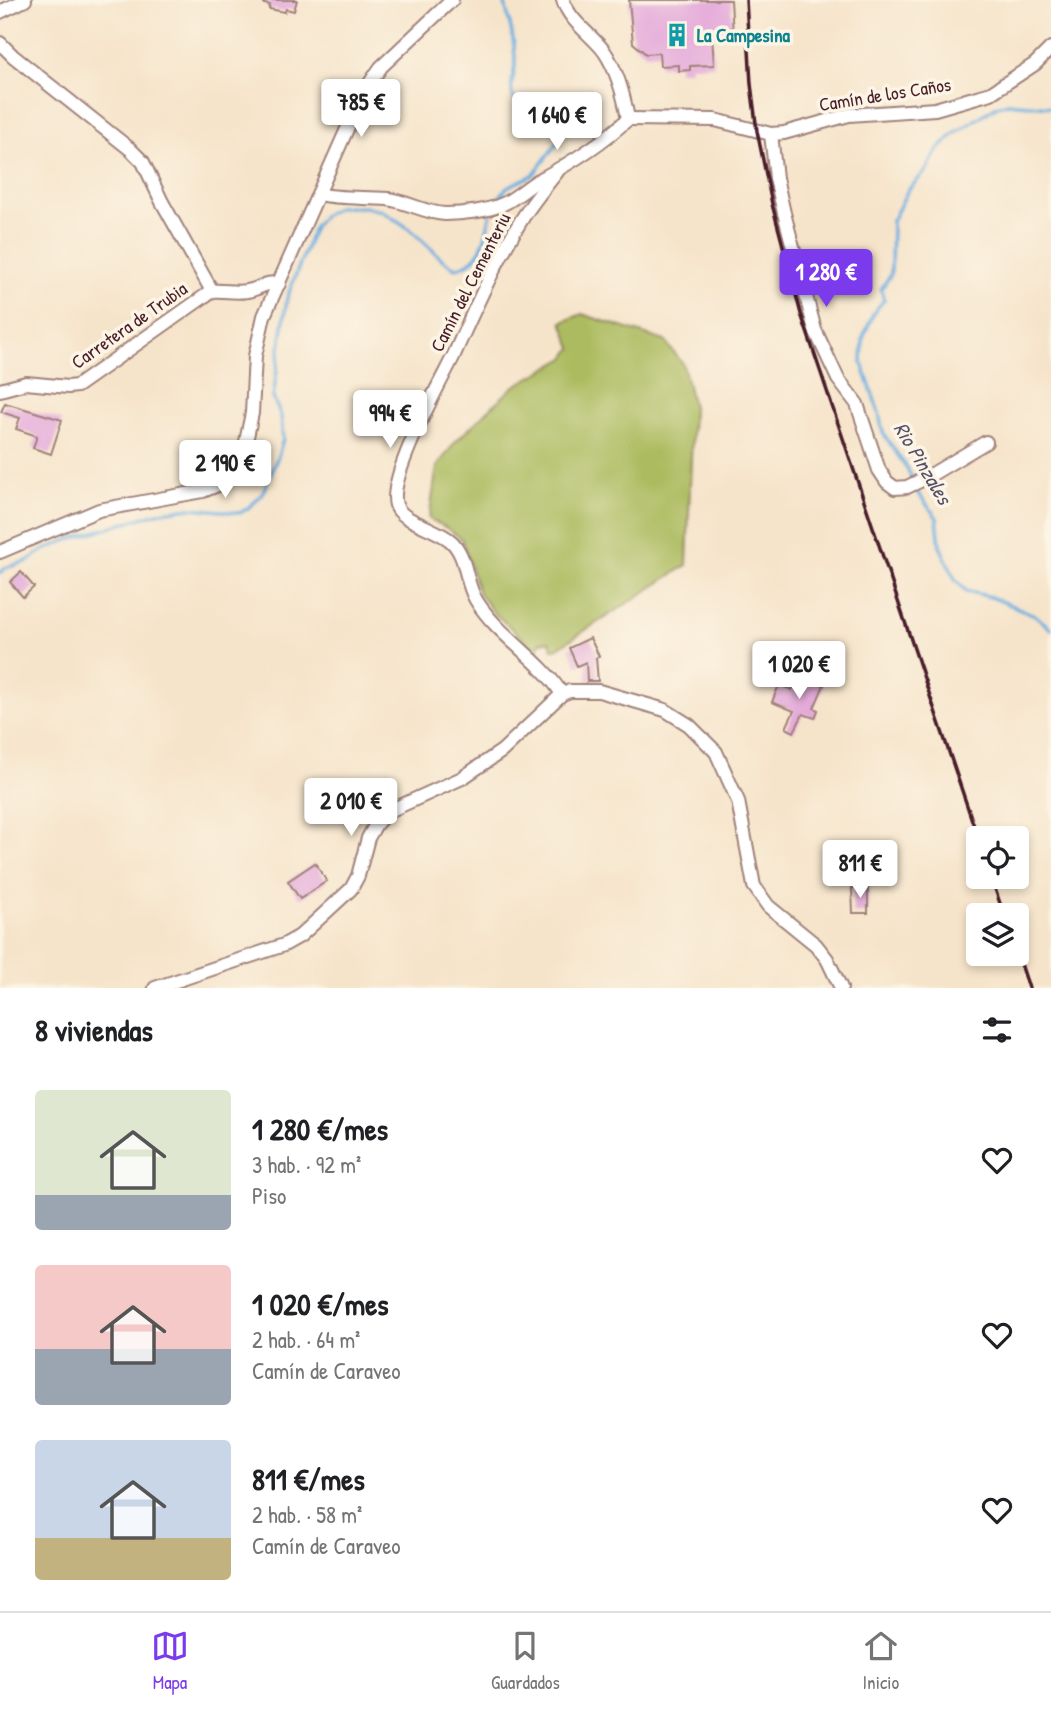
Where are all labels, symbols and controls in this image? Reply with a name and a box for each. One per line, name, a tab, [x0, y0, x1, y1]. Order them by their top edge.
building icon: La Campesina	[663, 21, 691, 49]
place label: La Campesina	[697, 22, 791, 49]
street label: Camín de los Caños	[817, 71, 953, 117]
pin: 785 €	[312, 80, 410, 139]
text: 785 €	[337, 86, 385, 117]
pin: 1 640 €	[492, 92, 622, 152]
text: 1 640 €	[528, 99, 586, 130]
street label: Camín del Cementeriu	[424, 208, 516, 356]
pin: 1 280 €	[761, 250, 891, 309]
text: 1 280 €	[795, 256, 857, 287]
street label: Carretera de Trubia	[66, 275, 193, 375]
pin: 994 €	[341, 391, 439, 450]
text: 994 €	[369, 397, 411, 428]
water label: Rio Pinzales	[887, 416, 960, 511]
pin: 2 190 €	[160, 440, 290, 500]
text: 2 190 €	[195, 447, 255, 478]
pin: 1 020 €	[734, 642, 864, 701]
text: 1 020 €	[768, 648, 830, 679]
pin: 2 010 €	[286, 778, 416, 838]
text: 2 010 €	[320, 785, 382, 816]
map controls	[966, 826, 1029, 966]
button: locate	[966, 826, 1029, 889]
pin: 811 €	[811, 841, 909, 900]
text: 811 €	[838, 847, 882, 878]
button: layers	[966, 903, 1029, 966]
text: 8 viviendas	[35, 1010, 153, 1050]
icon: filters	[978, 1011, 1016, 1049]
text: 1 280 €/mes	[252, 1109, 388, 1149]
icon: home	[91, 1118, 175, 1202]
icon: heart	[978, 1141, 1016, 1179]
text: 3 hab. · 92 m²	[252, 1149, 361, 1180]
text: Piso	[252, 1180, 286, 1211]
text: 1 020 €/mes	[252, 1284, 389, 1324]
icon: home	[91, 1293, 175, 1377]
icon: heart	[978, 1316, 1016, 1354]
text: 2 hab. · 64 m²	[252, 1324, 360, 1355]
text: Camín de Caraveo	[252, 1355, 401, 1386]
text: 811 €/mes	[252, 1459, 365, 1499]
icon: home	[91, 1468, 175, 1552]
icon: heart	[978, 1491, 1016, 1529]
text: 2 hab. · 58 m²	[252, 1499, 362, 1530]
text: Camín de Caraveo	[252, 1530, 401, 1561]
tab: Mapa	[151, 1627, 189, 1695]
tab: Guardados	[491, 1627, 560, 1695]
tab: Inicio	[862, 1627, 900, 1695]

